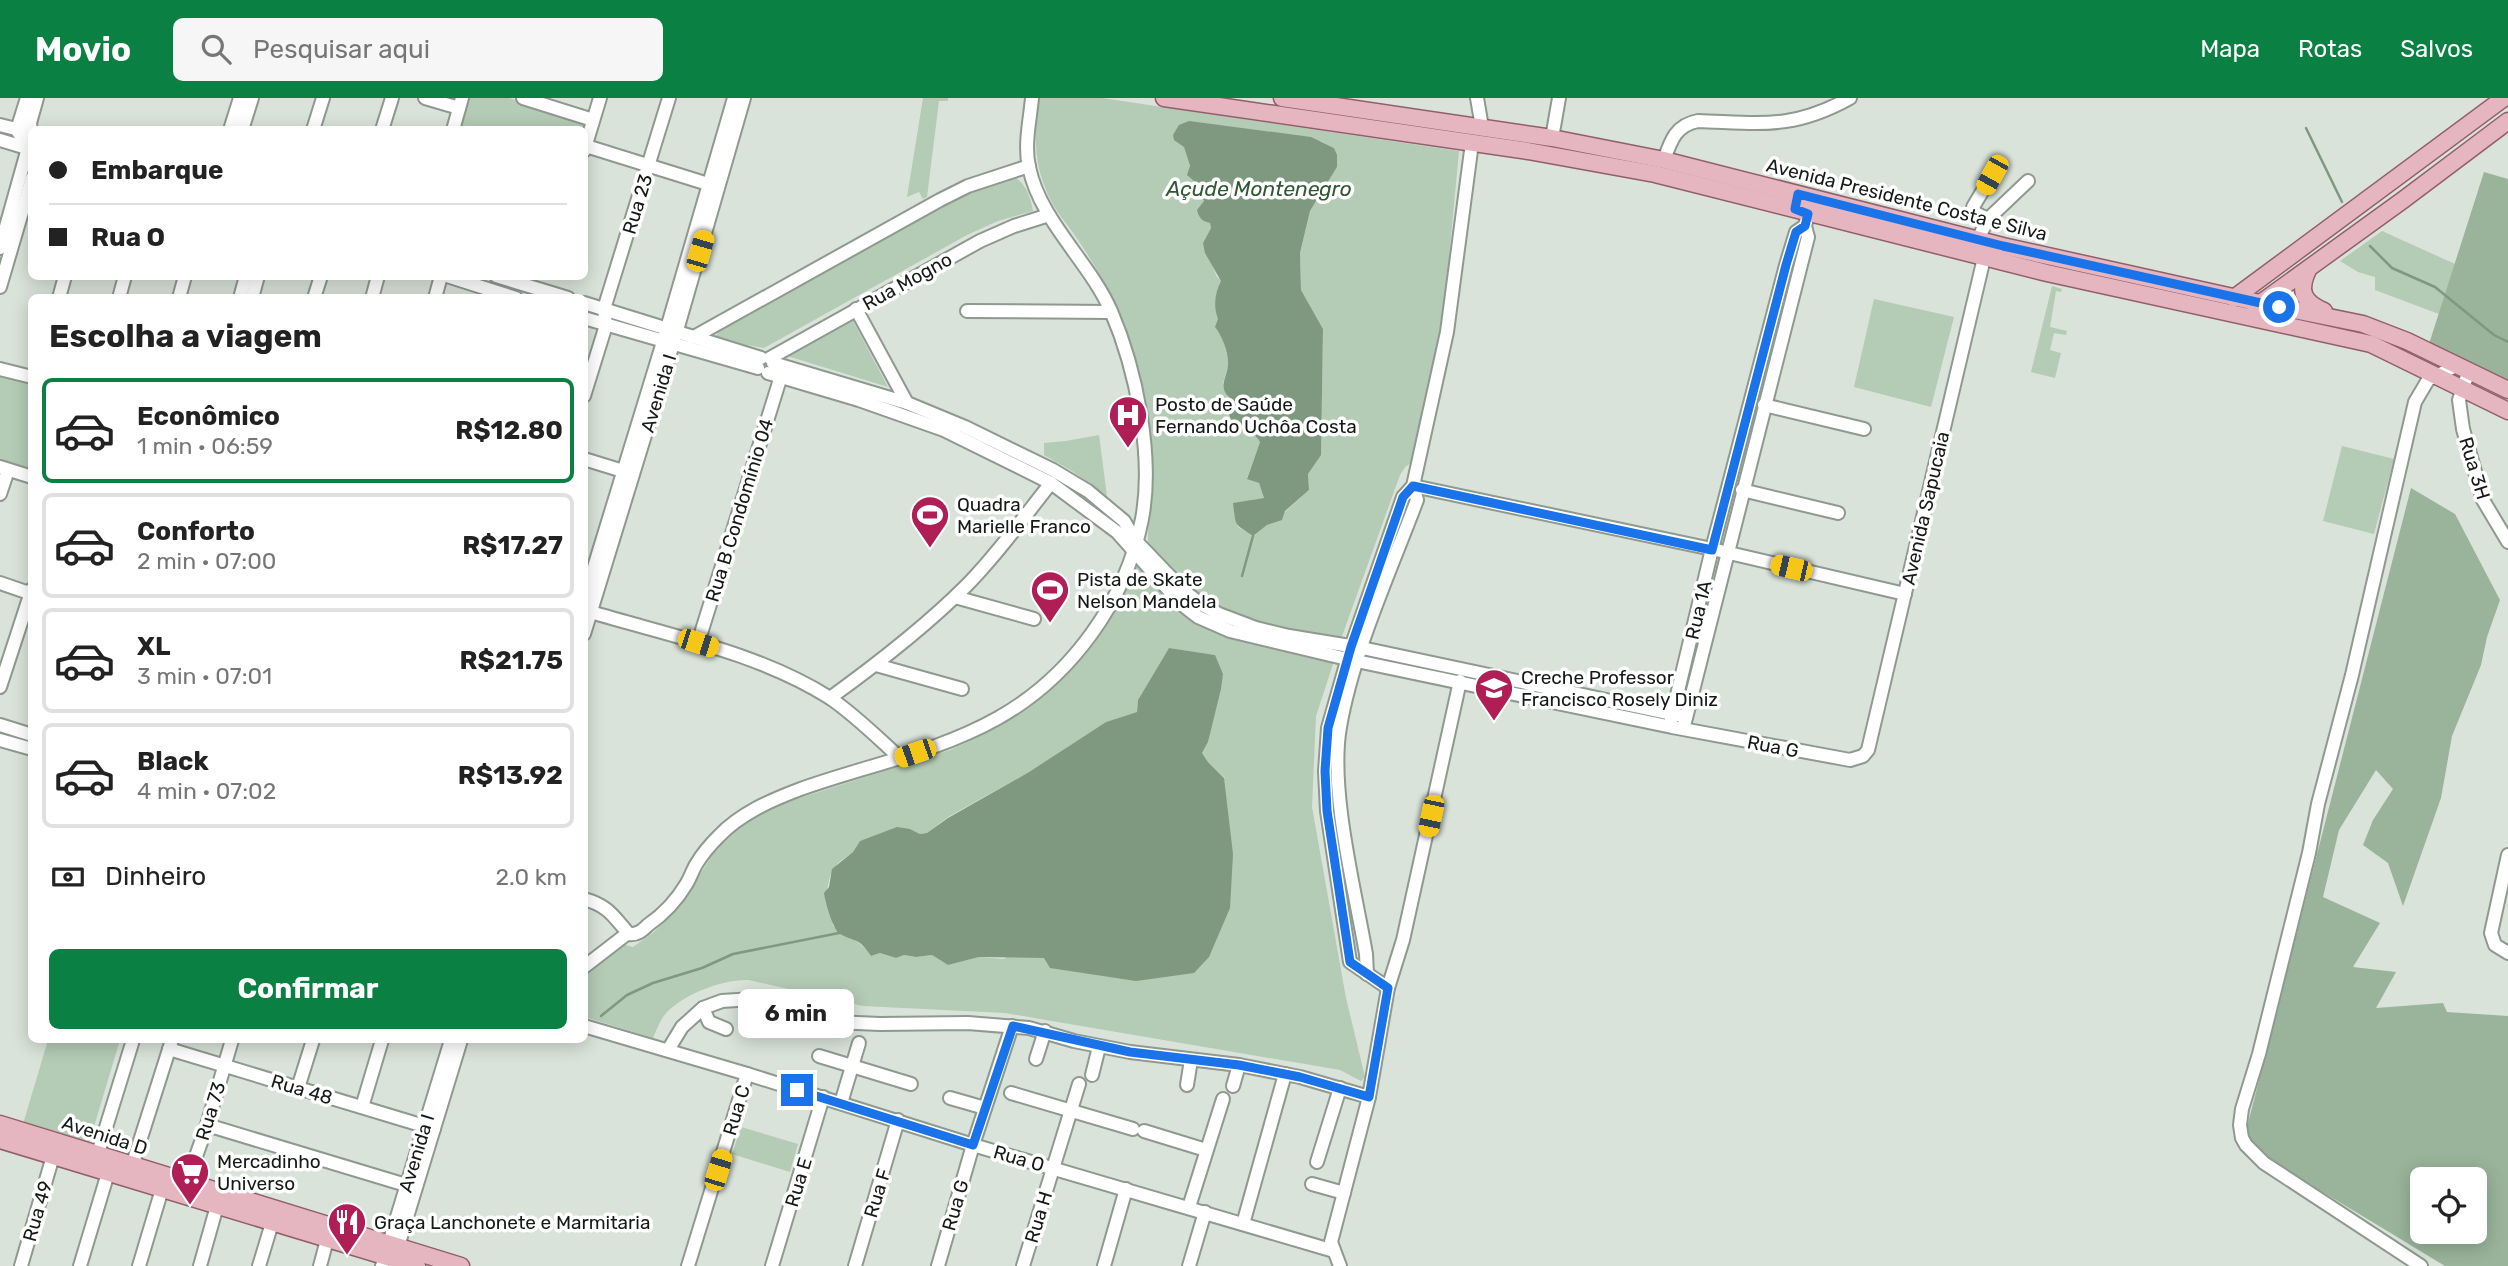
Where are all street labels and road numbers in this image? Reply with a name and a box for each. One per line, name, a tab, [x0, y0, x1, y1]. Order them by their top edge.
street label: Avenida Presidente Costa e Silva	[1764, 153, 2050, 246]
street label: Rua 23	[617, 171, 657, 237]
street label: Rua Mogno	[858, 247, 956, 315]
street label: Avenida I	[636, 351, 681, 435]
street label: Rua B Condomínio 04	[701, 415, 778, 605]
street label: Avenida Sapucaia	[1897, 429, 1954, 587]
street label: Rua 3H	[2454, 434, 2495, 502]
street label: Rua 1A	[1681, 578, 1716, 642]
street label: Rua G	[1745, 730, 1801, 763]
street label: Rua 48	[268, 1069, 335, 1110]
street label: Rua 73	[191, 1079, 230, 1143]
street label: Rua C	[718, 1082, 755, 1138]
street label: Avenida D	[59, 1111, 151, 1160]
street label: Avenida I	[394, 1111, 439, 1195]
street label: Rua O	[991, 1140, 1047, 1177]
street label: Rua E	[780, 1155, 817, 1210]
street label: Rua F	[859, 1166, 896, 1220]
street label: Rua G	[937, 1177, 974, 1233]
street label: Rua 49	[18, 1178, 57, 1244]
street label: Rua H	[1020, 1189, 1057, 1246]

